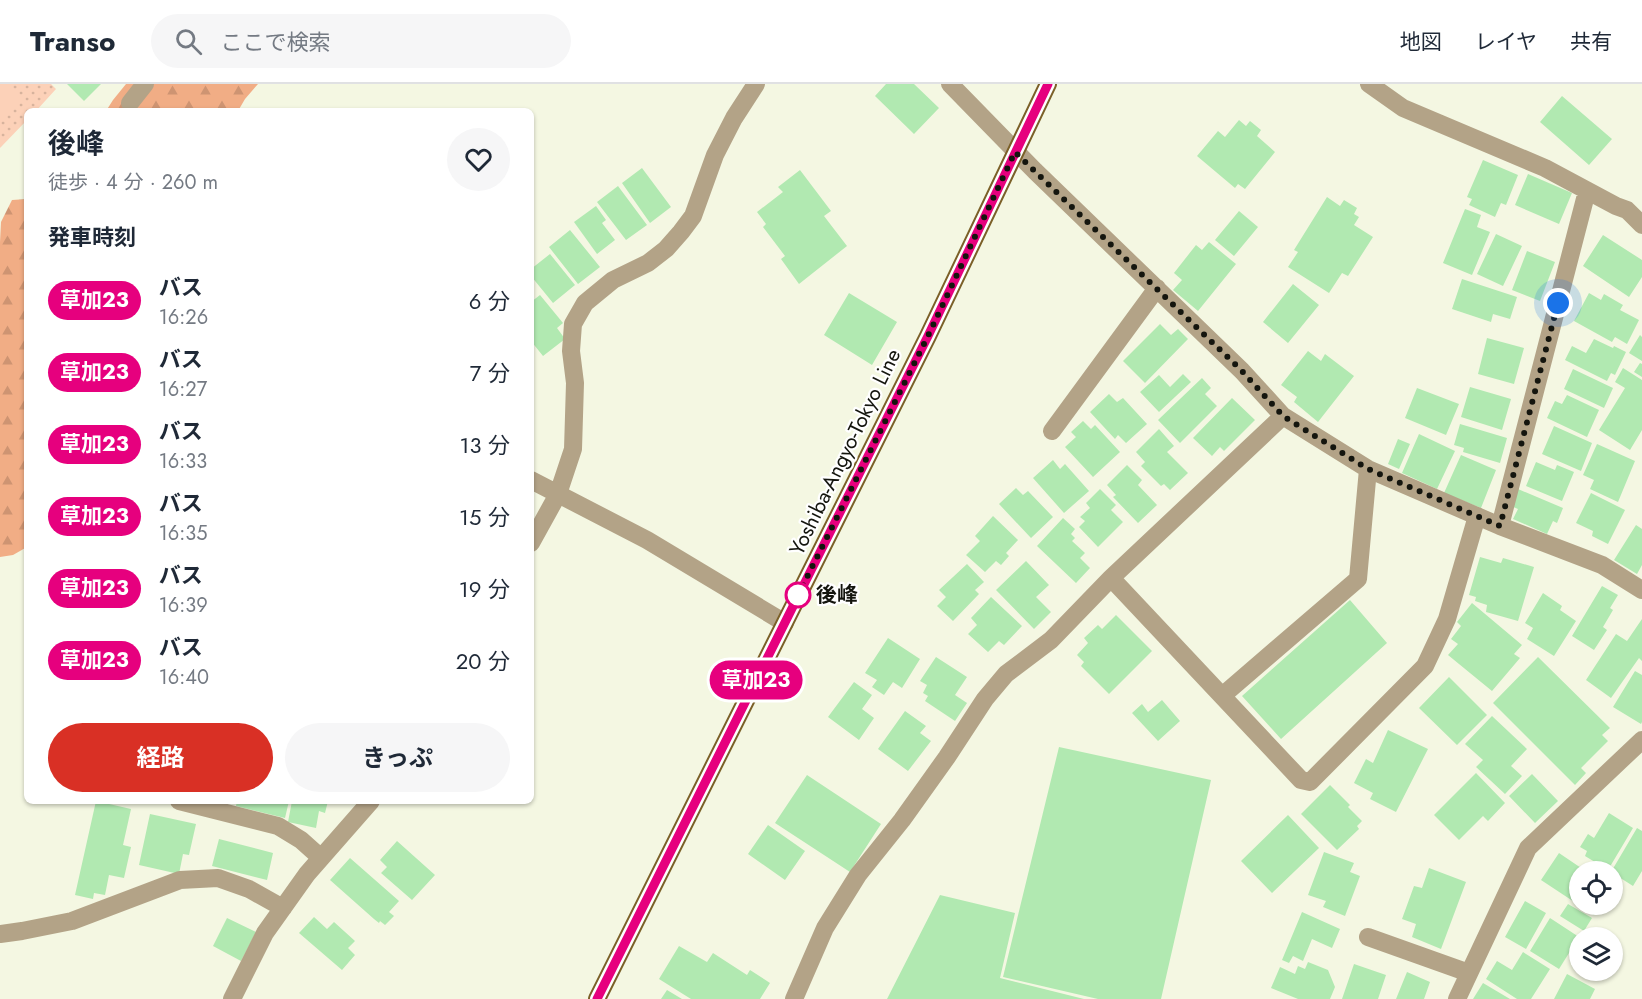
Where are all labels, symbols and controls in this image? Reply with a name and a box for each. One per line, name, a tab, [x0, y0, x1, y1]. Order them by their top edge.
search box	[151, 14, 571, 68]
text: Transo	[30, 21, 115, 62]
icon: search	[172, 25, 205, 58]
text: ここで検索	[220, 26, 330, 58]
text: 地図	[1400, 27, 1442, 57]
text: レイヤ	[1475, 27, 1537, 57]
text: 共有	[1570, 27, 1612, 57]
text: 後峰	[48, 123, 104, 164]
button: heart	[447, 128, 510, 191]
text: 徒歩 · 4 分 · 260 m	[48, 168, 218, 197]
text: 発車時刻	[48, 221, 136, 253]
text: バス	[159, 271, 203, 303]
text: 草加23	[60, 285, 129, 315]
text: 6 分	[469, 285, 510, 317]
your location	[1543, 288, 1573, 318]
text: 16:26	[159, 303, 208, 332]
text: バス	[159, 343, 203, 375]
street label: Yoshiba-Angyo-Tokyo Line	[782, 344, 908, 560]
text: 草加23	[60, 357, 129, 387]
text: 7 分	[470, 357, 510, 389]
text: 16:27	[159, 375, 207, 404]
text: バス	[159, 415, 203, 447]
text: 草加23	[60, 429, 129, 459]
text: 13 分	[459, 429, 510, 461]
text: 16:33	[159, 447, 207, 476]
text: バス	[159, 487, 203, 519]
text: 草加23	[60, 501, 129, 531]
text: 15 分	[459, 501, 510, 533]
text: 16:35	[159, 519, 208, 548]
text: バス	[159, 559, 203, 591]
text: 草加23	[60, 573, 129, 603]
text: 19 分	[459, 573, 510, 605]
place label: 後峰	[816, 580, 858, 610]
marker: 後峰	[785, 582, 811, 608]
text: 16:39	[159, 591, 208, 620]
text: バス	[159, 631, 203, 663]
text: 草加23	[60, 645, 129, 675]
text: 20 分	[456, 645, 510, 677]
line badge: 草加23	[714, 660, 798, 700]
text: 16:40	[159, 663, 209, 692]
text: 草加23	[722, 665, 790, 695]
button: 経路	[48, 723, 273, 792]
button: きっぷ	[285, 723, 510, 792]
map controls	[1569, 861, 1623, 981]
button: locate	[1569, 861, 1623, 915]
button: layers	[1569, 927, 1623, 981]

